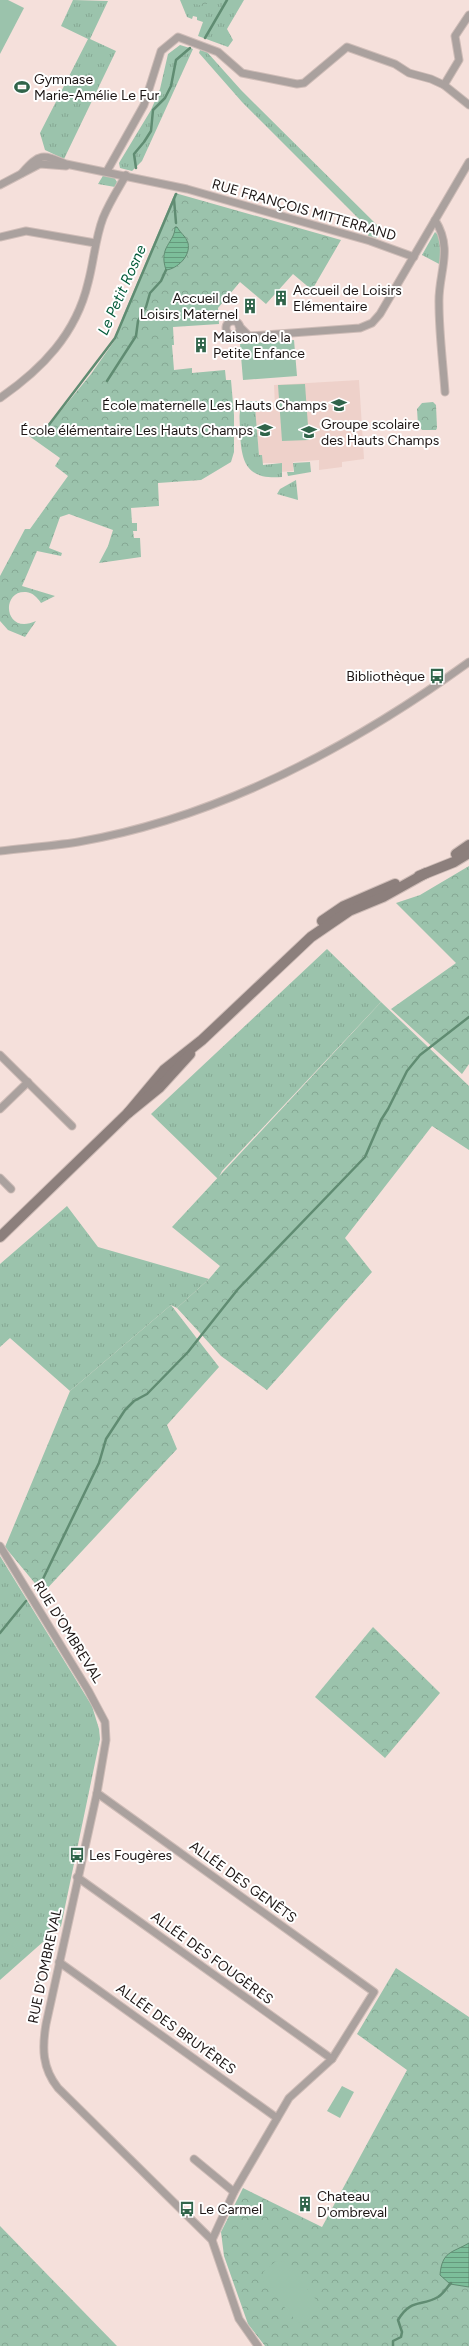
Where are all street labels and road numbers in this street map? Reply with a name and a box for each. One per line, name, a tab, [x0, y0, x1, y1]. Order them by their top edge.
street label: RUE FRANÇOIS MITTERRAND	[210, 176, 398, 244]
street label: RUE D'OMBREVAL	[30, 1578, 107, 1687]
street label: ALLÉE DES GENÊTS	[186, 1837, 300, 1927]
street label: RUE D'OMBREVAL	[25, 1906, 66, 2025]
street label: ALLÉE DES FOUGÈRES	[148, 1908, 276, 2008]
street label: ALLÉE DES BRUYÈRES	[113, 1980, 239, 2078]

